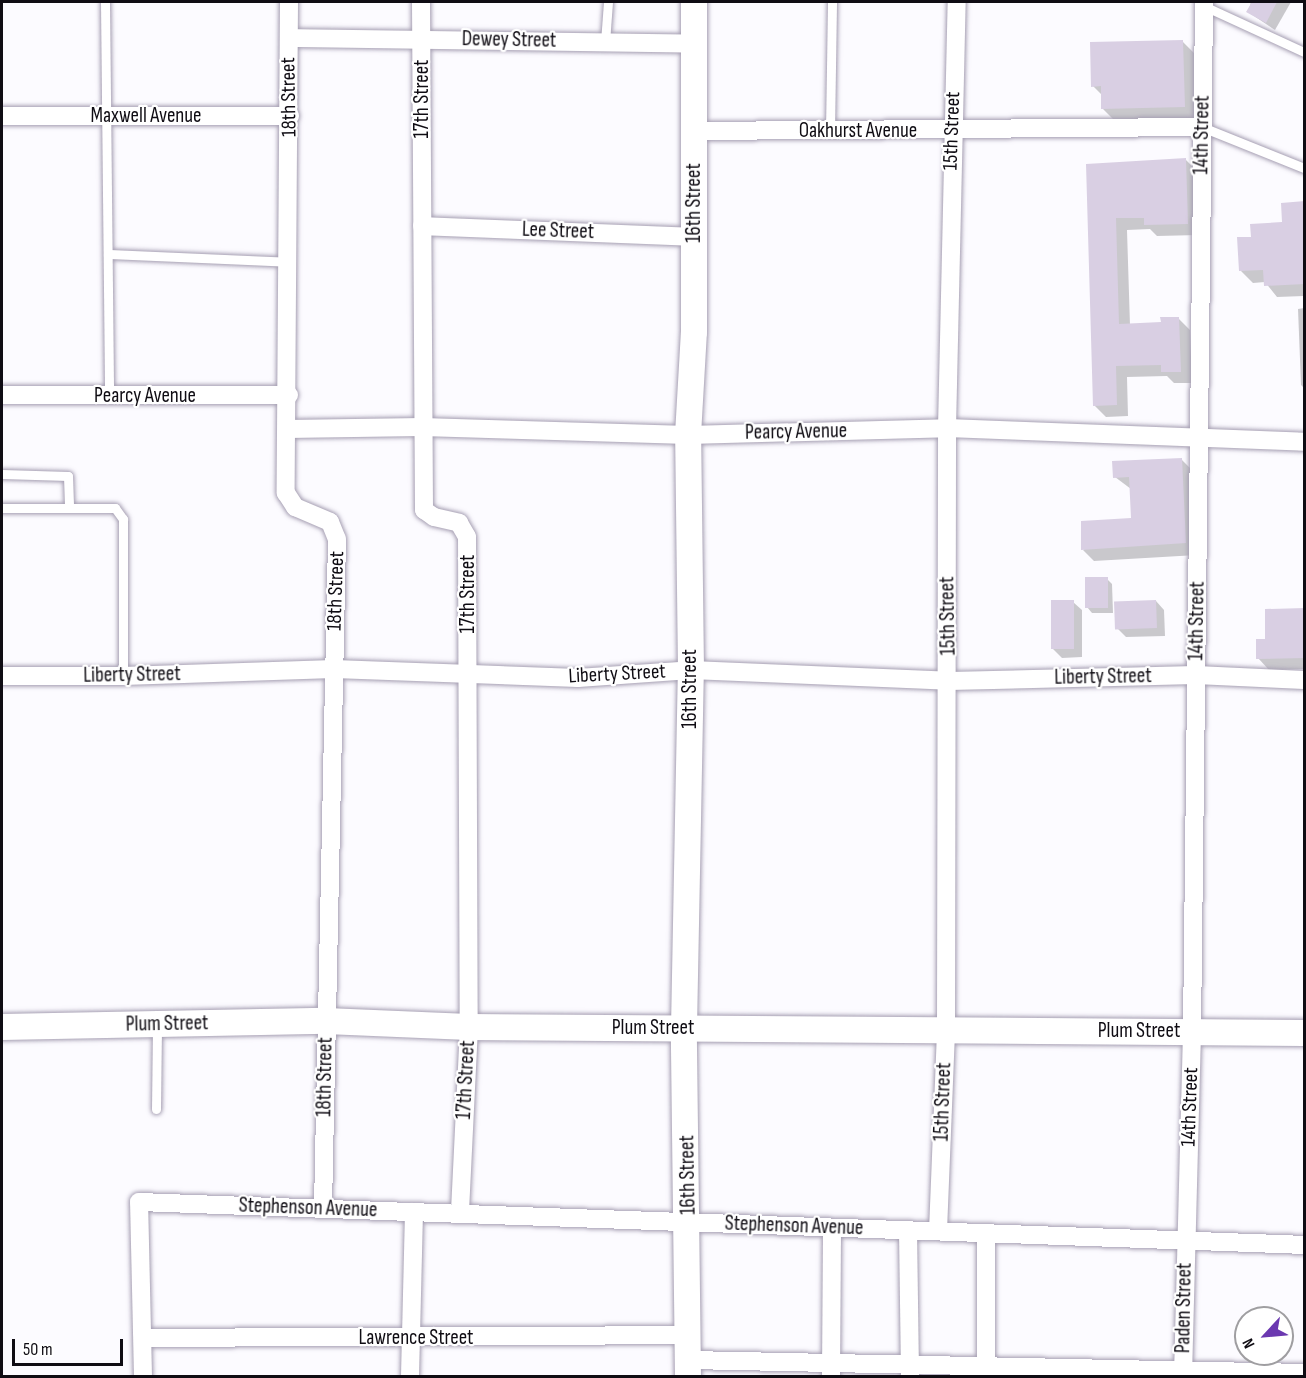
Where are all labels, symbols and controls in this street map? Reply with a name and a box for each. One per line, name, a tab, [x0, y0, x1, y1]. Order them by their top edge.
street label: Dewey Street	[462, 27, 556, 53]
street label: 18th Street	[276, 57, 302, 137]
street label: 17th Street	[409, 60, 435, 138]
street label: 15th Street	[938, 91, 966, 171]
street label: 14th Street	[1189, 95, 1215, 175]
street label: Maxwell Avenue	[90, 103, 202, 129]
street label: Oakhurst Avenue	[799, 118, 917, 144]
street label: 16th Street	[681, 163, 707, 243]
street label: Lee Street	[522, 217, 594, 245]
street label: Pearcy Avenue	[94, 383, 196, 409]
street label: Pearcy Avenue	[745, 419, 847, 445]
street label: 18th Street	[322, 551, 350, 631]
street label: 17th Street	[455, 555, 481, 633]
street label: 15th Street	[935, 576, 961, 656]
street label: 14th Street	[1184, 581, 1210, 661]
street label: 16th Street	[677, 649, 703, 729]
street label: Liberty Street	[568, 659, 666, 689]
street label: Liberty Street	[83, 662, 181, 688]
street label: Liberty Street	[1054, 664, 1152, 690]
street label: Plum Street	[125, 1011, 209, 1037]
street label: Plum Street	[612, 1015, 694, 1041]
street label: Plum Street	[1098, 1018, 1180, 1044]
street label: 18th Street	[312, 1037, 338, 1117]
street label: 17th Street	[451, 1040, 481, 1120]
street label: 15th Street	[929, 1062, 957, 1142]
street label: 14th Street	[1176, 1067, 1204, 1147]
street label: 16th Street	[675, 1135, 701, 1215]
street label: Stephenson Avenue	[238, 1193, 378, 1223]
street label: Stephenson Avenue	[724, 1211, 864, 1241]
street label: Paden Street	[1171, 1263, 1197, 1353]
north arrow	[1234, 1306, 1294, 1366]
street label: Lawrence Street	[358, 1325, 474, 1351]
scale bar	[15, 1327, 126, 1365]
text: N	[1239, 1335, 1260, 1351]
text: 50 m	[23, 1339, 53, 1360]

